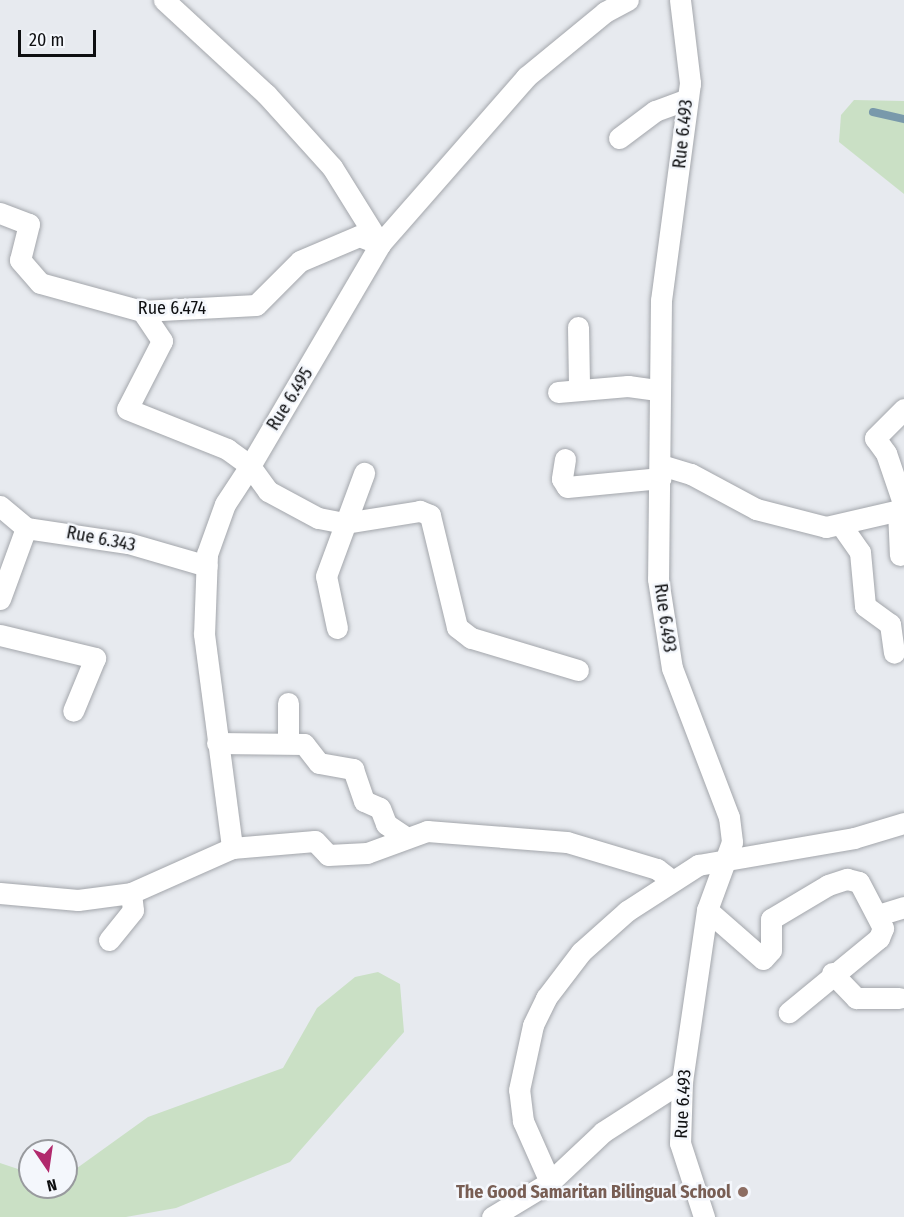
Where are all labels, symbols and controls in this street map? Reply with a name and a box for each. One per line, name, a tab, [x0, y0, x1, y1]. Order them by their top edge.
scale bar	[21, 18, 99, 56]
text: 20 m	[29, 29, 64, 51]
street label: Rue 6.493	[669, 98, 697, 170]
street label: Rue 6.474	[138, 297, 206, 319]
street label: Rue 6.495	[262, 364, 318, 434]
street label: Rue 6.343	[65, 522, 137, 556]
street label: Rue 6.493	[649, 582, 681, 654]
street label: Rue 6.493	[670, 1069, 696, 1139]
north arrow	[18, 1139, 78, 1199]
text: N	[45, 1175, 59, 1195]
place label: The Good Samaritan Bilingual School	[456, 1181, 731, 1203]
marker: The Good Samaritan Bilingual School	[736, 1185, 750, 1199]

